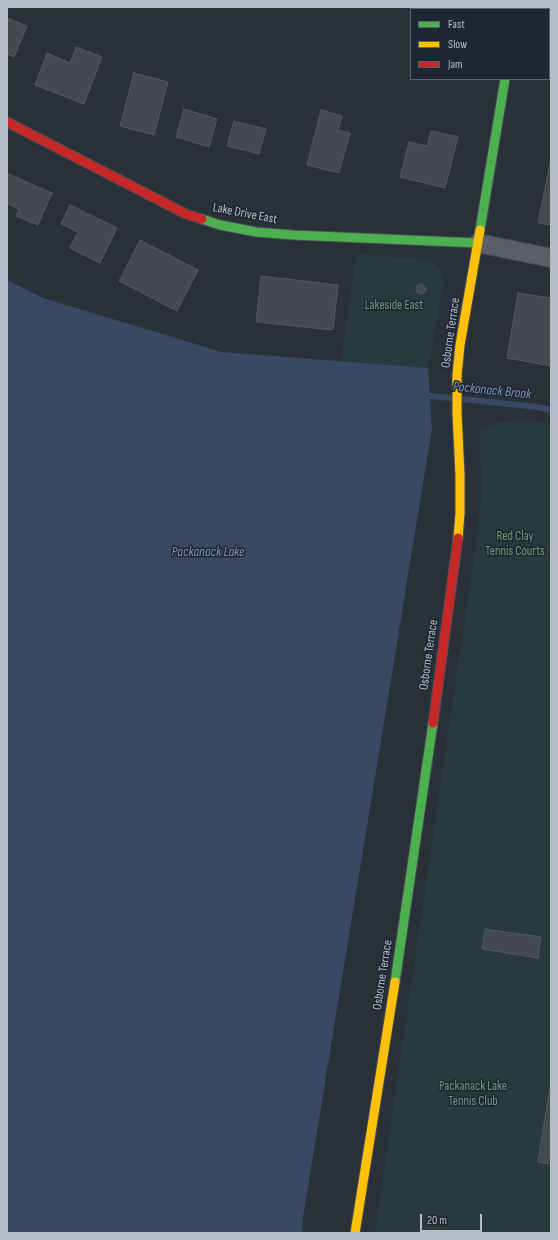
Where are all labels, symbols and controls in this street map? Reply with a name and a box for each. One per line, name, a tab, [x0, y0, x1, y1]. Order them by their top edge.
legend	[410, 8, 550, 80]
text: Fast	[448, 17, 465, 32]
text: Slow	[448, 37, 467, 52]
text: Jam	[448, 57, 463, 72]
street label: Lake Drive East	[211, 200, 279, 228]
street label: Osborne Terrace	[438, 297, 464, 369]
park label: Lakeside East	[365, 298, 423, 314]
water label: Packanack Brook	[452, 379, 532, 403]
park label: Red Clay Tennis Courts	[485, 529, 545, 560]
water label: Packanack Lake	[171, 544, 245, 560]
street label: Osborne Terrace	[416, 619, 442, 691]
street label: Osborne Terrace	[370, 939, 396, 1011]
park label: Packanack Lake Tennis Club	[439, 1079, 507, 1110]
scale bar	[422, 1206, 484, 1232]
text: 20 m	[427, 1213, 447, 1228]

